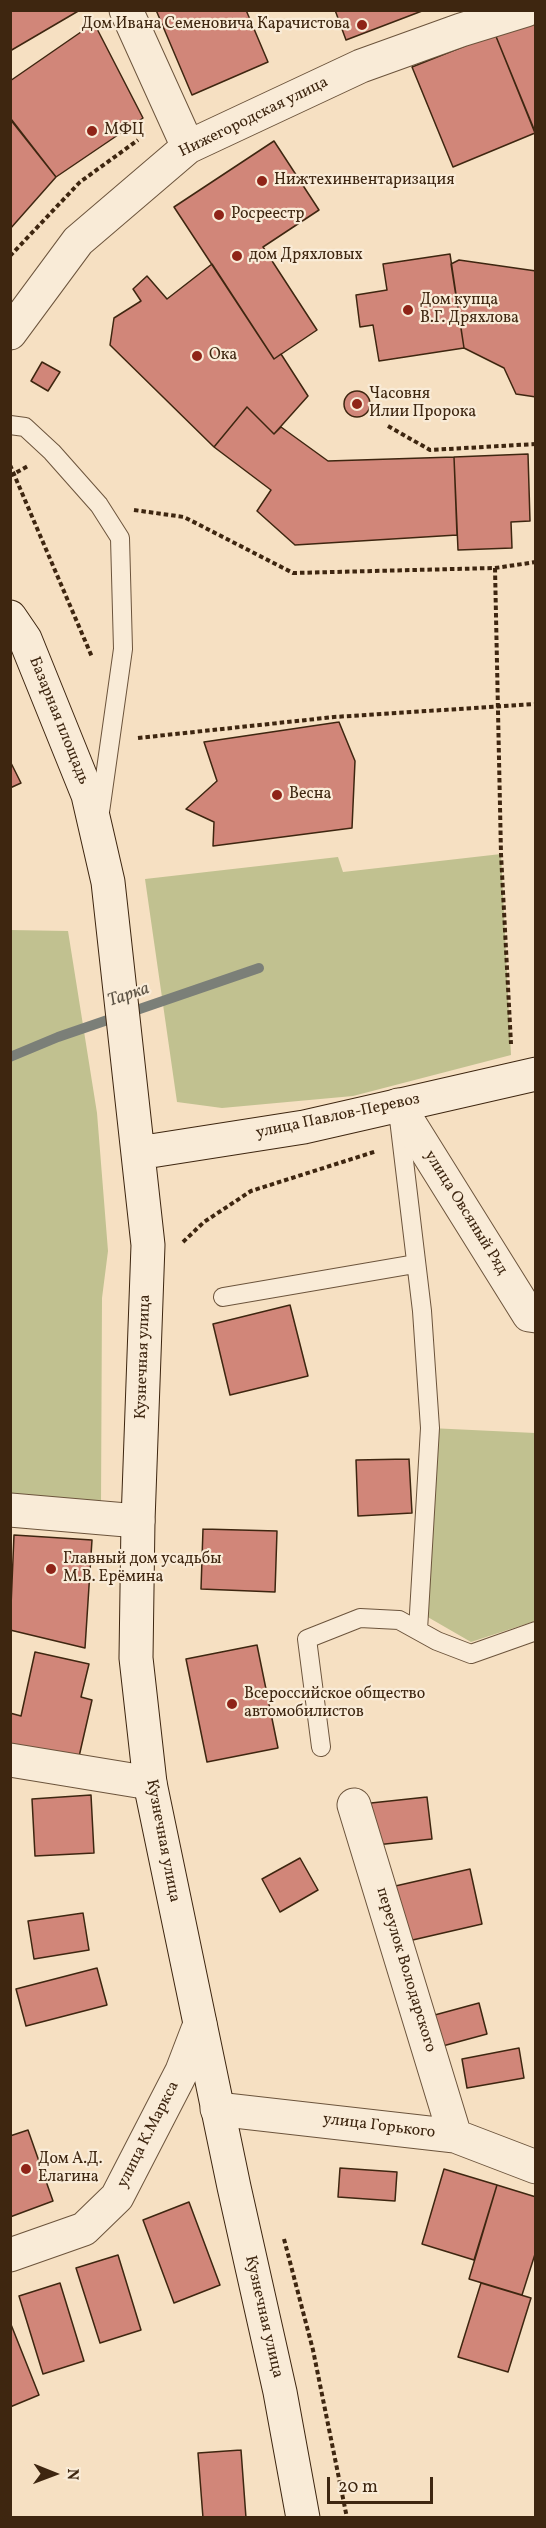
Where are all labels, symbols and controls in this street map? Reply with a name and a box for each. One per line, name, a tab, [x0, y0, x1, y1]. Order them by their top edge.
place label: Дом Ивана Семеновича Карачистова	[81, 15, 350, 35]
marker: Дом Ивана Семеновича Карачистова	[355, 18, 369, 32]
street label: Нижегородская улица	[176, 73, 332, 163]
place label: МФЦ	[104, 121, 144, 141]
marker: МФЦ	[85, 124, 99, 138]
place label: Нижтехинвентаризация	[274, 171, 455, 191]
marker: Нижтехинвентаризация	[255, 174, 269, 188]
place label: Росреестр	[231, 205, 304, 225]
marker: Росреестр	[212, 208, 226, 222]
place label: дом Дряхловых	[249, 246, 363, 266]
marker: дом Дряхловых	[230, 249, 244, 263]
place label: Дом купца В.Г. Дряхлова	[420, 291, 519, 329]
marker: Дом купца В.Г. Дряхлова	[401, 303, 415, 317]
place label: Ока	[209, 346, 237, 366]
marker: Ока	[190, 349, 204, 363]
place label: Часовня Илии Пророка	[369, 385, 476, 423]
marker: Часовня Илии Пророка	[350, 397, 364, 411]
street label: Базарная площадь	[24, 654, 92, 788]
place label: Весна	[289, 785, 331, 805]
marker: Весна	[270, 788, 284, 802]
water label: Тарка	[105, 979, 153, 1013]
street label: улица Павлов-Перевоз	[254, 1090, 422, 1144]
street label: улица Овсяный Ряд	[419, 1147, 511, 1279]
street label: Кузнечная улица	[132, 1294, 156, 1420]
place label: Главный дом усадьбы М.В. Ерёмина	[63, 1550, 221, 1588]
marker: Главный дом усадьбы М.В. Ерёмина	[44, 1562, 58, 1576]
place label: Всероссийское общество автомобилистов	[244, 1685, 425, 1723]
marker: Всероссийское общество автомобилистов	[225, 1697, 239, 1711]
street label: Кузнечная улица	[141, 1778, 183, 1904]
street label: переулок Володарского	[371, 1885, 439, 2055]
street label: улица К.Маркса	[114, 2078, 184, 2192]
street label: улица Горького	[322, 2111, 436, 2143]
place label: Дом А.Д. Елагина	[38, 2150, 102, 2188]
marker: Дом А.Д. Елагина	[19, 2162, 33, 2176]
street label: Кузнечная улица	[240, 2254, 286, 2380]
north arrow	[24, 2444, 84, 2504]
scale bar	[330, 2465, 436, 2503]
text: N	[61, 2468, 83, 2480]
text: 20 m	[338, 2475, 378, 2500]

